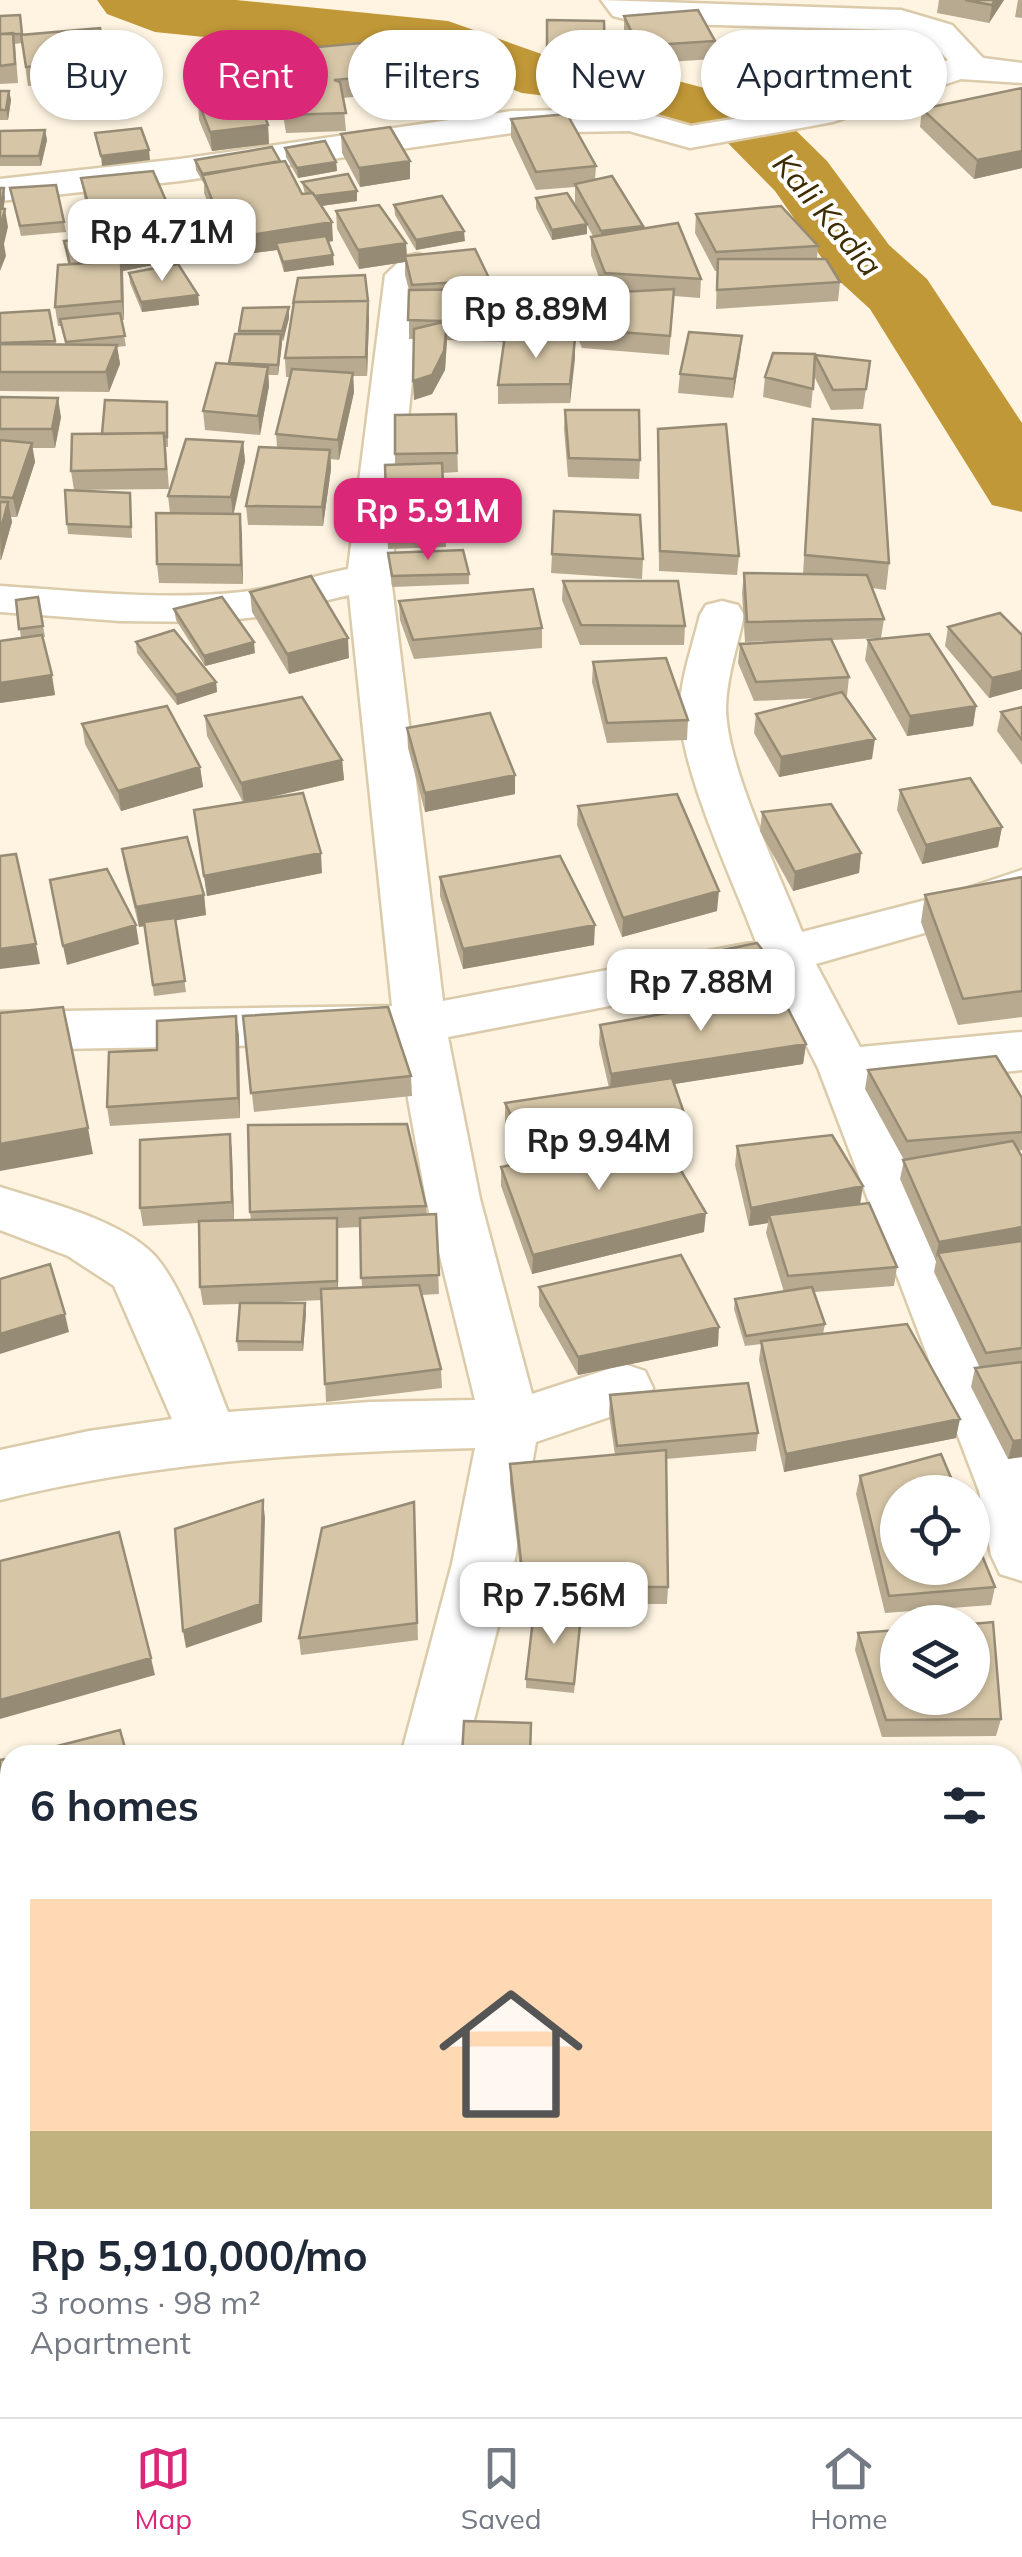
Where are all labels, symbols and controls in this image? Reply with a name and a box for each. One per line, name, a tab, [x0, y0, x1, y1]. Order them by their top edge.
chip: Buy	[30, 30, 163, 120]
chip: Rent	[183, 30, 328, 120]
chip: Filters	[348, 30, 516, 120]
chip: New	[536, 30, 681, 120]
chip: Apartment	[701, 30, 947, 120]
water label: Kali Kadia	[765, 144, 891, 284]
pin: Rp 4.71M	[59, 199, 265, 284]
text: Rp 4.71M	[90, 211, 234, 251]
pin: Rp 8.89M	[433, 276, 639, 361]
text: Rp 8.89M	[464, 288, 608, 328]
pin: Rp 5.91M	[325, 478, 531, 563]
text: Rp 5.91M	[356, 490, 500, 530]
pin: Rp 7.88M	[598, 949, 804, 1034]
text: Rp 7.88M	[629, 961, 773, 1001]
pin: Rp 9.94M	[496, 1108, 702, 1193]
text: Rp 9.94M	[527, 1120, 671, 1160]
map controls	[880, 1475, 990, 1715]
button: locate	[880, 1475, 990, 1585]
pin: Rp 7.56M	[451, 1562, 657, 1647]
text: Rp 7.56M	[482, 1574, 626, 1614]
button: layers	[880, 1605, 990, 1715]
icon: filters	[937, 1778, 992, 1833]
text: 6 homes	[30, 1779, 199, 1832]
icon: home	[421, 1964, 601, 2144]
text: Rp 5,910,000/mo	[30, 2229, 368, 2282]
text: 3 rooms · 98 m²	[30, 2282, 261, 2322]
text: Apartment	[30, 2322, 191, 2362]
tab: Map	[134, 2441, 192, 2536]
tab: Saved	[461, 2441, 542, 2536]
tab: Home	[810, 2441, 888, 2536]

